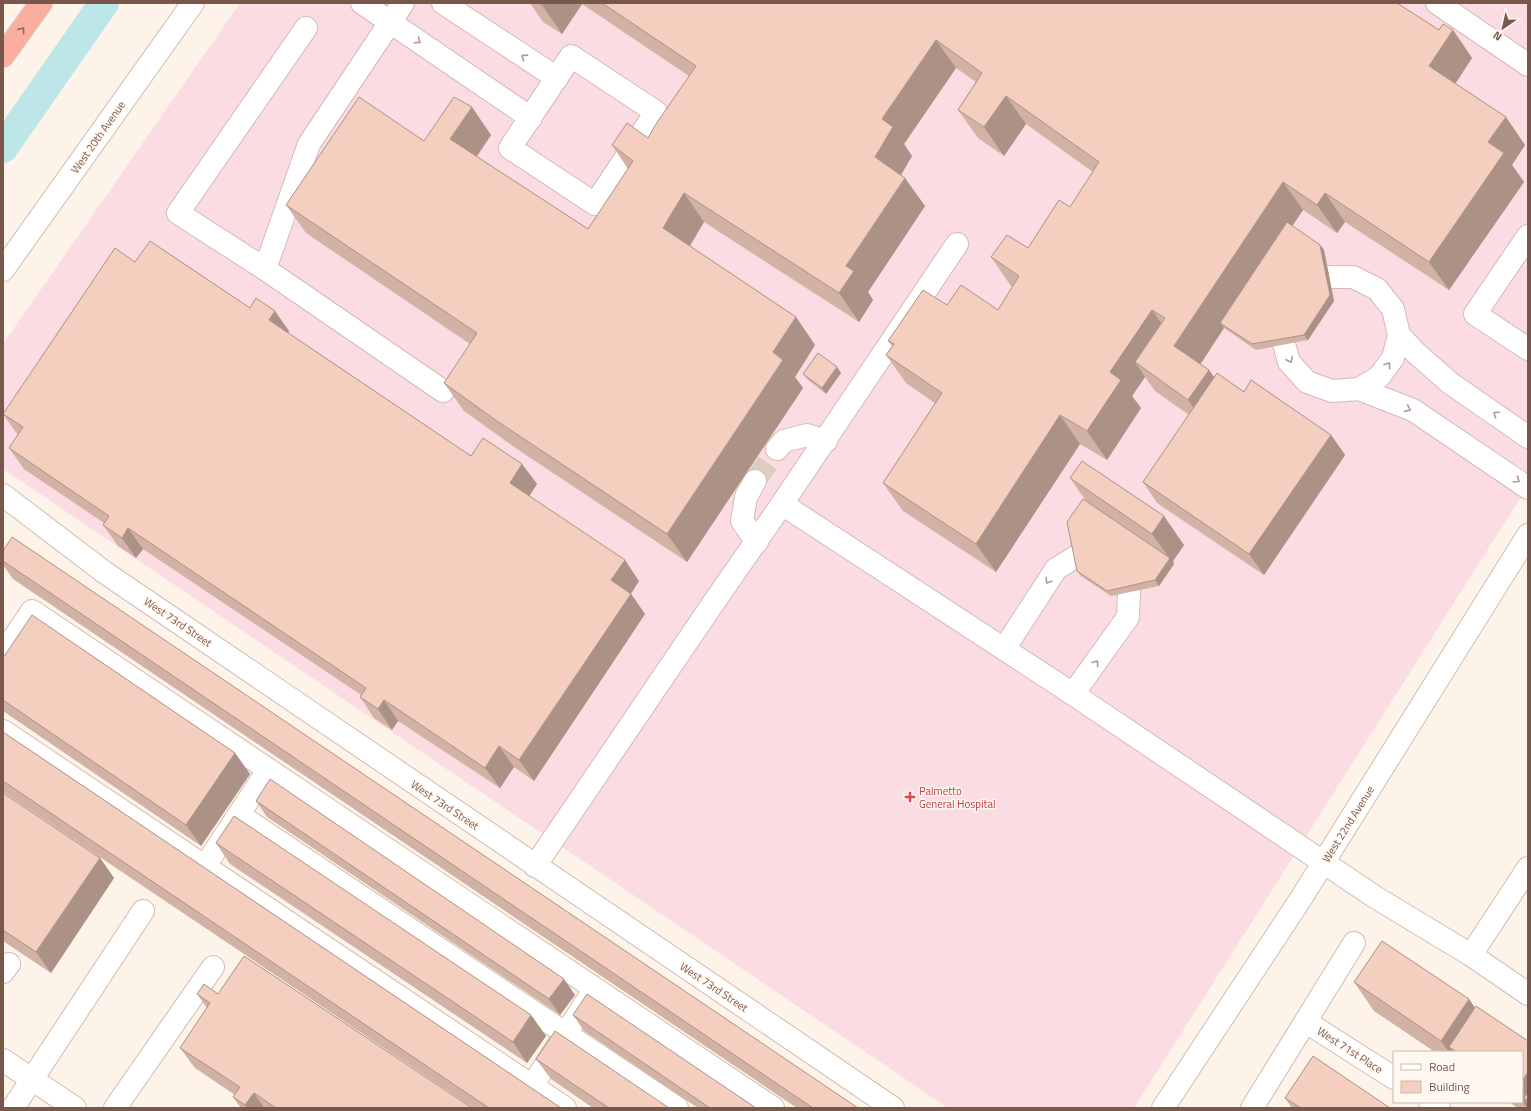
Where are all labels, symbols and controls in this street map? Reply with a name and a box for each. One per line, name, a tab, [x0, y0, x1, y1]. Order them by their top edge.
north arrow	[1483, 8, 1523, 48]
one-way arrow	[17, 27, 24, 34]
text: N	[1490, 28, 1505, 45]
one-way arrow	[414, 36, 421, 43]
one-way arrow	[521, 54, 528, 61]
street label: West 20th Avenue	[67, 97, 129, 177]
one-way arrow	[1285, 355, 1293, 363]
one-way arrow	[1384, 362, 1391, 369]
one-way arrow	[1405, 404, 1412, 412]
one-way arrow	[1493, 411, 1500, 419]
one-way arrow	[1512, 475, 1519, 482]
one-way arrow	[1045, 577, 1053, 584]
street label: West 73rd Street	[141, 593, 215, 651]
one-way arrow	[1091, 660, 1099, 667]
street label: West 73rd Street	[408, 776, 482, 834]
street label: West 22nd Avenue	[1318, 782, 1378, 865]
place label: Palmetto General Hospital	[919, 783, 995, 812]
marker: Palmetto General Hospital	[904, 791, 916, 803]
street label: West 73rd Street	[677, 958, 751, 1016]
street label: West 71st Place	[1314, 1023, 1386, 1077]
legend	[1393, 1051, 1523, 1103]
text: Road	[1429, 1057, 1455, 1076]
text: Building	[1429, 1077, 1470, 1096]

